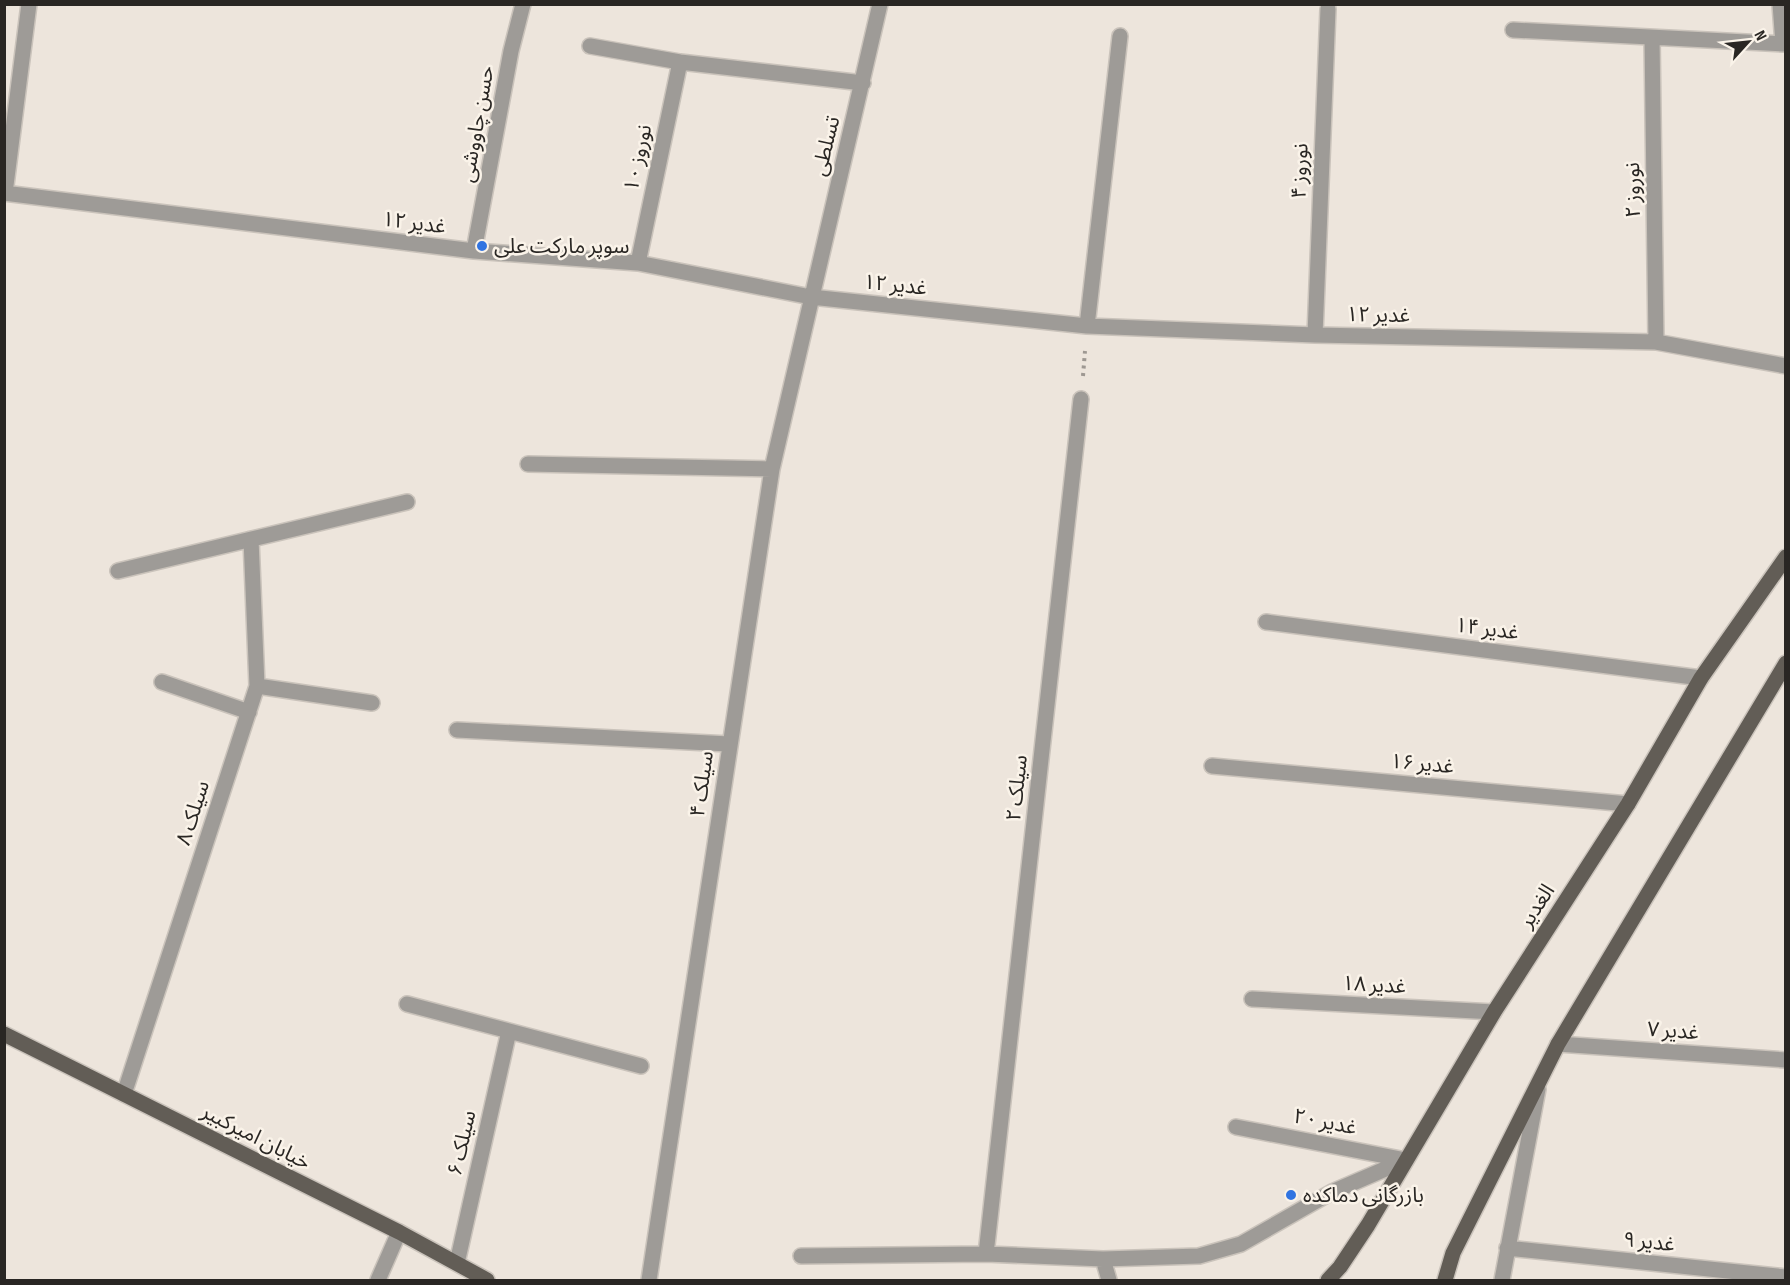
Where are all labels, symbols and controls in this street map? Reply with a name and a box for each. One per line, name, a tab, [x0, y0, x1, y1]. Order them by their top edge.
north arrow	[1718, 12, 1778, 72]
text: N	[1750, 28, 1770, 44]
street label: حسن چاووشی	[454, 64, 500, 184]
street label: تسلطی	[807, 113, 845, 179]
street label: نوروز ۱۰	[619, 122, 657, 194]
street label: نوروز ۴	[1287, 143, 1313, 199]
street label: نوروز ۲	[1620, 162, 1646, 218]
street label: غدیر ۱۲	[381, 207, 447, 239]
place label: سوپر مارکت علی	[494, 234, 630, 259]
marker: سوپر مارکت علی	[475, 239, 489, 253]
street label: غدیر ۱۲	[862, 269, 928, 301]
street label: غدیر ۱۲	[1346, 302, 1410, 328]
street label: غدیر ۱۴	[1454, 613, 1520, 645]
street label: سیلک ۴	[685, 749, 719, 819]
street label: غدیر ۱۶	[1389, 749, 1455, 779]
street label: سیلک ۲	[1001, 754, 1033, 822]
street label: سیلک ۸	[171, 778, 215, 848]
street label: الغدیر	[1513, 879, 1560, 933]
street label: غدیر ۱۸	[1342, 971, 1406, 999]
street label: غدیر ۷	[1646, 1017, 1700, 1045]
street label: خیابان امیرکبیر	[196, 1098, 315, 1175]
street label: غدیر ۲۰	[1291, 1104, 1359, 1140]
street label: سیلک ۶	[442, 1108, 482, 1178]
place label: بازرگانی دماکده	[1303, 1183, 1424, 1208]
marker: بازرگانی دماکده	[1284, 1188, 1298, 1202]
street label: غدیر ۹	[1622, 1227, 1676, 1257]

